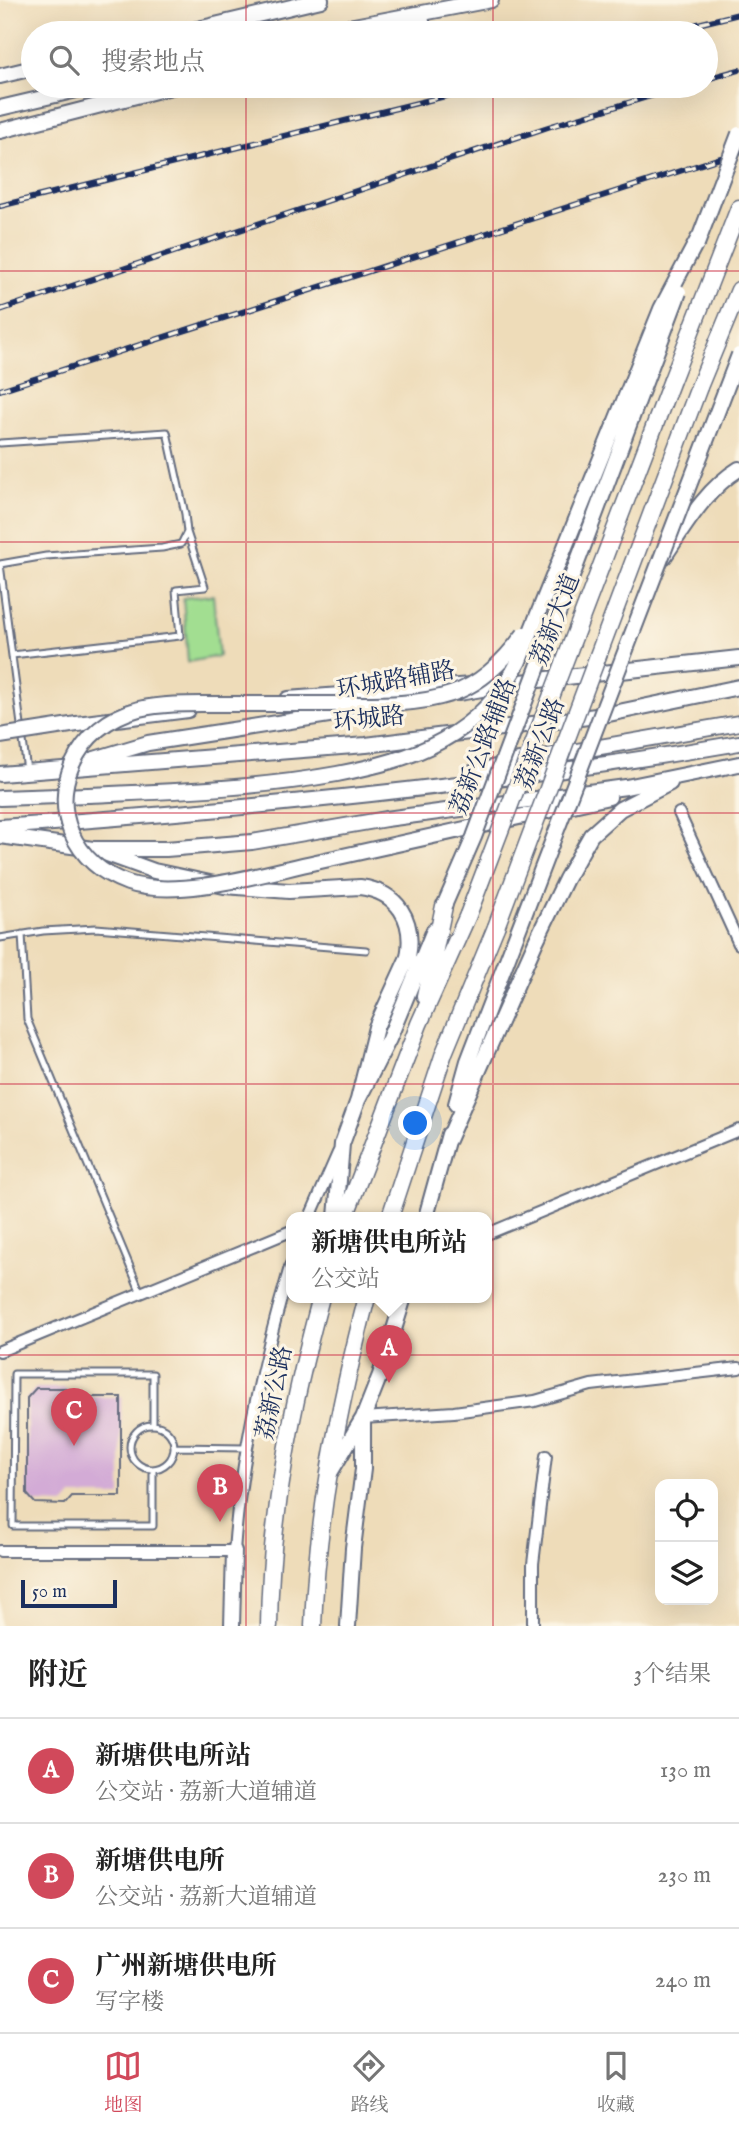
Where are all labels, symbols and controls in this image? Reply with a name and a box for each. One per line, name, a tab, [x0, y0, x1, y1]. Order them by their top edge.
search box	[21, 21, 718, 98]
icon: search	[45, 41, 83, 79]
text: 搜索地点	[101, 46, 205, 79]
street label: 荔新大道	[524, 570, 588, 670]
street label: 环城路辅路	[334, 655, 458, 707]
street label: 荔新公路辅路	[444, 674, 524, 820]
street label: 荔新公路	[509, 694, 573, 794]
street label: 环城路	[332, 701, 406, 739]
your location	[398, 1106, 432, 1140]
popup	[286, 1212, 492, 1303]
text: 新塘供电所站	[311, 1227, 467, 1260]
text: 公交站	[311, 1265, 380, 1294]
pin: A	[366, 1325, 412, 1383]
street label: 荔新公路	[250, 1343, 300, 1443]
pin: C	[51, 1388, 97, 1446]
pin: B	[197, 1464, 243, 1522]
map controls	[655, 1479, 718, 1605]
button: locate	[655, 1479, 718, 1542]
button: layers	[655, 1542, 718, 1605]
scale bar	[21, 1577, 117, 1609]
text: 50 m	[32, 1580, 67, 1604]
text: 附近	[28, 1657, 88, 1695]
text: 3个结果	[633, 1660, 711, 1689]
text: 新塘供电所站	[95, 1740, 251, 1773]
text: A	[43, 1756, 59, 1785]
text: 130 m	[660, 1756, 711, 1785]
text: 公交站 · 荔新大道辅道	[95, 1778, 317, 1807]
text: 新塘供电所	[95, 1845, 225, 1878]
text: B	[43, 1861, 59, 1890]
text: 230 m	[658, 1861, 711, 1890]
text: 公交站 · 荔新大道辅道	[95, 1883, 317, 1912]
text: 广州新塘供电所	[95, 1950, 277, 1983]
text: C	[43, 1966, 59, 1995]
text: 240 m	[655, 1966, 711, 1995]
text: 写字楼	[95, 1988, 164, 2017]
tab: 地图	[104, 2047, 142, 2118]
tab: 路线	[350, 2047, 389, 2118]
tab: 收藏	[597, 2047, 635, 2118]

